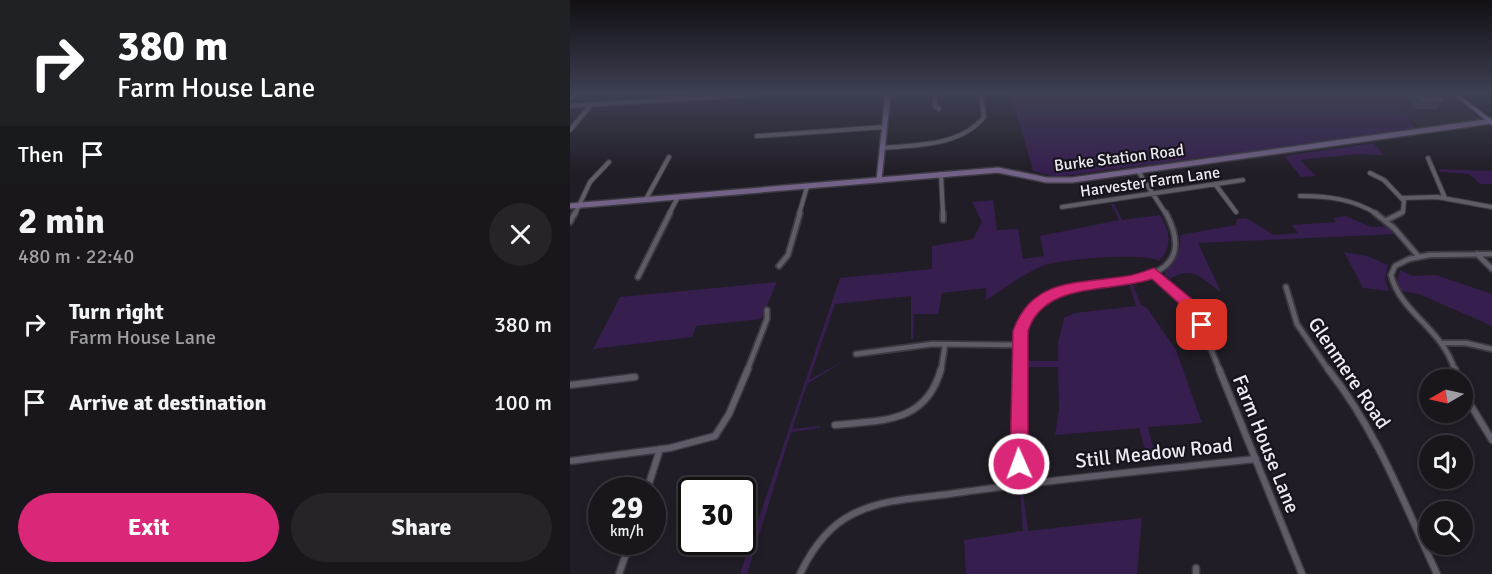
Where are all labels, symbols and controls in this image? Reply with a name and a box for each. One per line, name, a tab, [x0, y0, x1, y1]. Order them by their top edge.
text: 380 m	[117, 21, 228, 72]
icon: right	[18, 24, 96, 102]
text: Farm House Lane	[117, 72, 315, 105]
icon: arrive	[76, 138, 109, 171]
street label: Burke Station Road	[1053, 140, 1185, 176]
text: Then	[18, 141, 64, 168]
street label: Harvester Farm Lane	[1079, 162, 1221, 202]
text: 2 min	[18, 199, 105, 244]
button: close	[489, 203, 552, 266]
text: 480 m · 22:40	[18, 244, 134, 269]
text: Turn right	[69, 298, 164, 325]
pin	[1176, 299, 1227, 350]
icon: right	[18, 308, 51, 341]
icon: arrive	[1185, 308, 1218, 341]
text: 380 m	[494, 311, 552, 338]
street label: Glenmere Road	[1302, 312, 1396, 434]
text: Farm House Lane	[69, 325, 216, 350]
north arrow	[1419, 369, 1473, 423]
map controls	[1419, 369, 1473, 555]
street label: Farm House Lane	[1227, 371, 1305, 517]
icon: arrive	[18, 386, 51, 419]
text: Arrive at destination	[69, 389, 266, 416]
text: 100 m	[494, 389, 552, 416]
position arrow	[987, 432, 1051, 496]
street label: Still Meadow Road	[1074, 432, 1234, 474]
button: sound	[1419, 435, 1473, 489]
speed limit sign: 30	[678, 477, 756, 555]
text: 29	[611, 490, 643, 527]
button: Exit	[18, 493, 279, 562]
button: Share	[291, 493, 552, 562]
button: search	[1419, 501, 1473, 555]
text: km/h	[610, 522, 644, 540]

